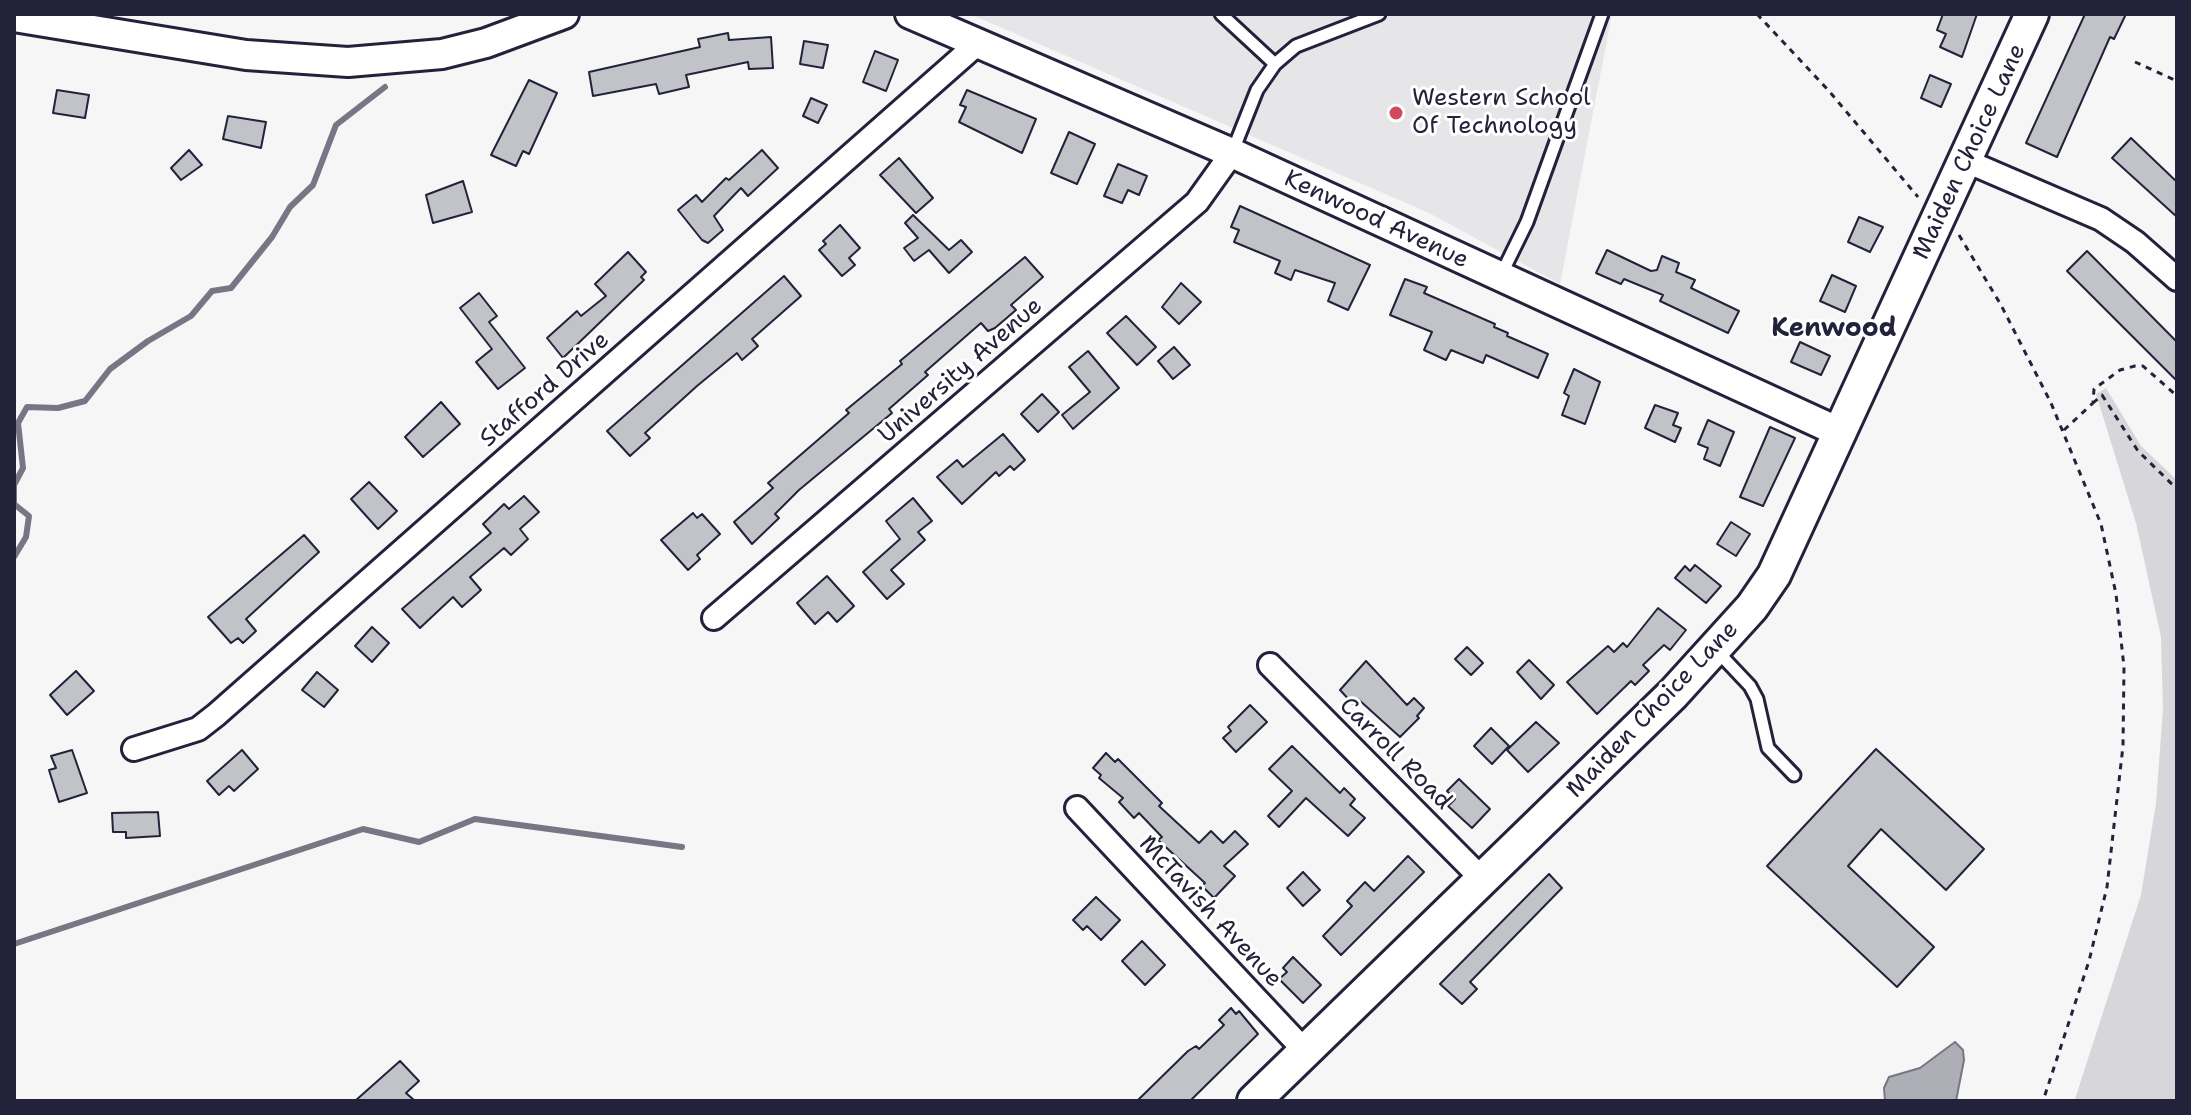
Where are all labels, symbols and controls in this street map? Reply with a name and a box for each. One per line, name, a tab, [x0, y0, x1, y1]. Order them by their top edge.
street label: Maiden Choice Lane	[1907, 40, 2033, 264]
place label: Western School Of Technology	[1412, 85, 1591, 141]
marker: Western School Of Technology	[1387, 104, 1405, 122]
street label: Kenwood Avenue	[1279, 165, 1473, 275]
street label: University Avenue	[873, 292, 1049, 450]
district label: Kenwood	[1771, 313, 1897, 345]
street label: Stafford Drive	[475, 326, 615, 454]
street label: Maiden Choice Lane	[1561, 616, 1745, 804]
street label: Carroll Road	[1333, 692, 1457, 816]
street label: McTavish Avenue	[1132, 830, 1288, 994]

